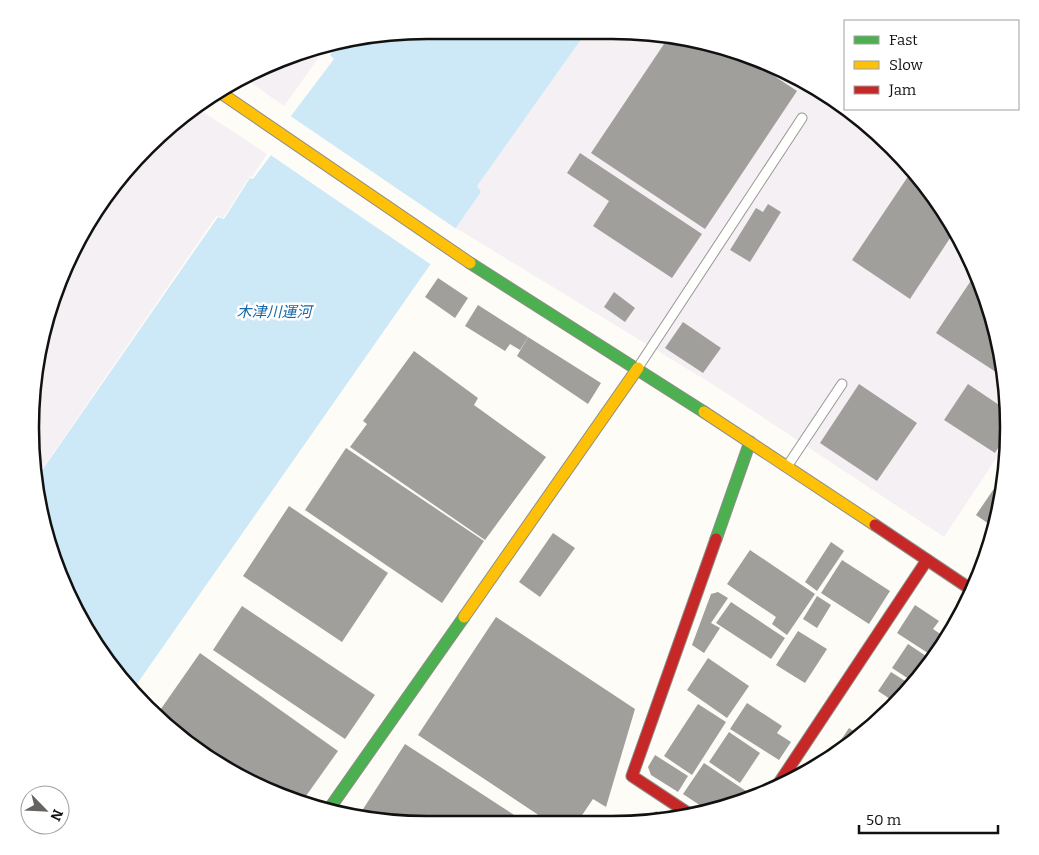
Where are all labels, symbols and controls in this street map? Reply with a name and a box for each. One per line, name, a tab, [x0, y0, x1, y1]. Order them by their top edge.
legend	[844, 20, 1019, 110]
text: Fast	[889, 31, 918, 49]
text: Slow	[889, 56, 924, 74]
text: Jam	[888, 81, 917, 99]
water label: 木津川運河	[236, 303, 314, 321]
north arrow	[20, 785, 70, 835]
scale bar	[859, 802, 998, 834]
text: N	[46, 807, 66, 824]
text: 50 m	[866, 811, 902, 829]

